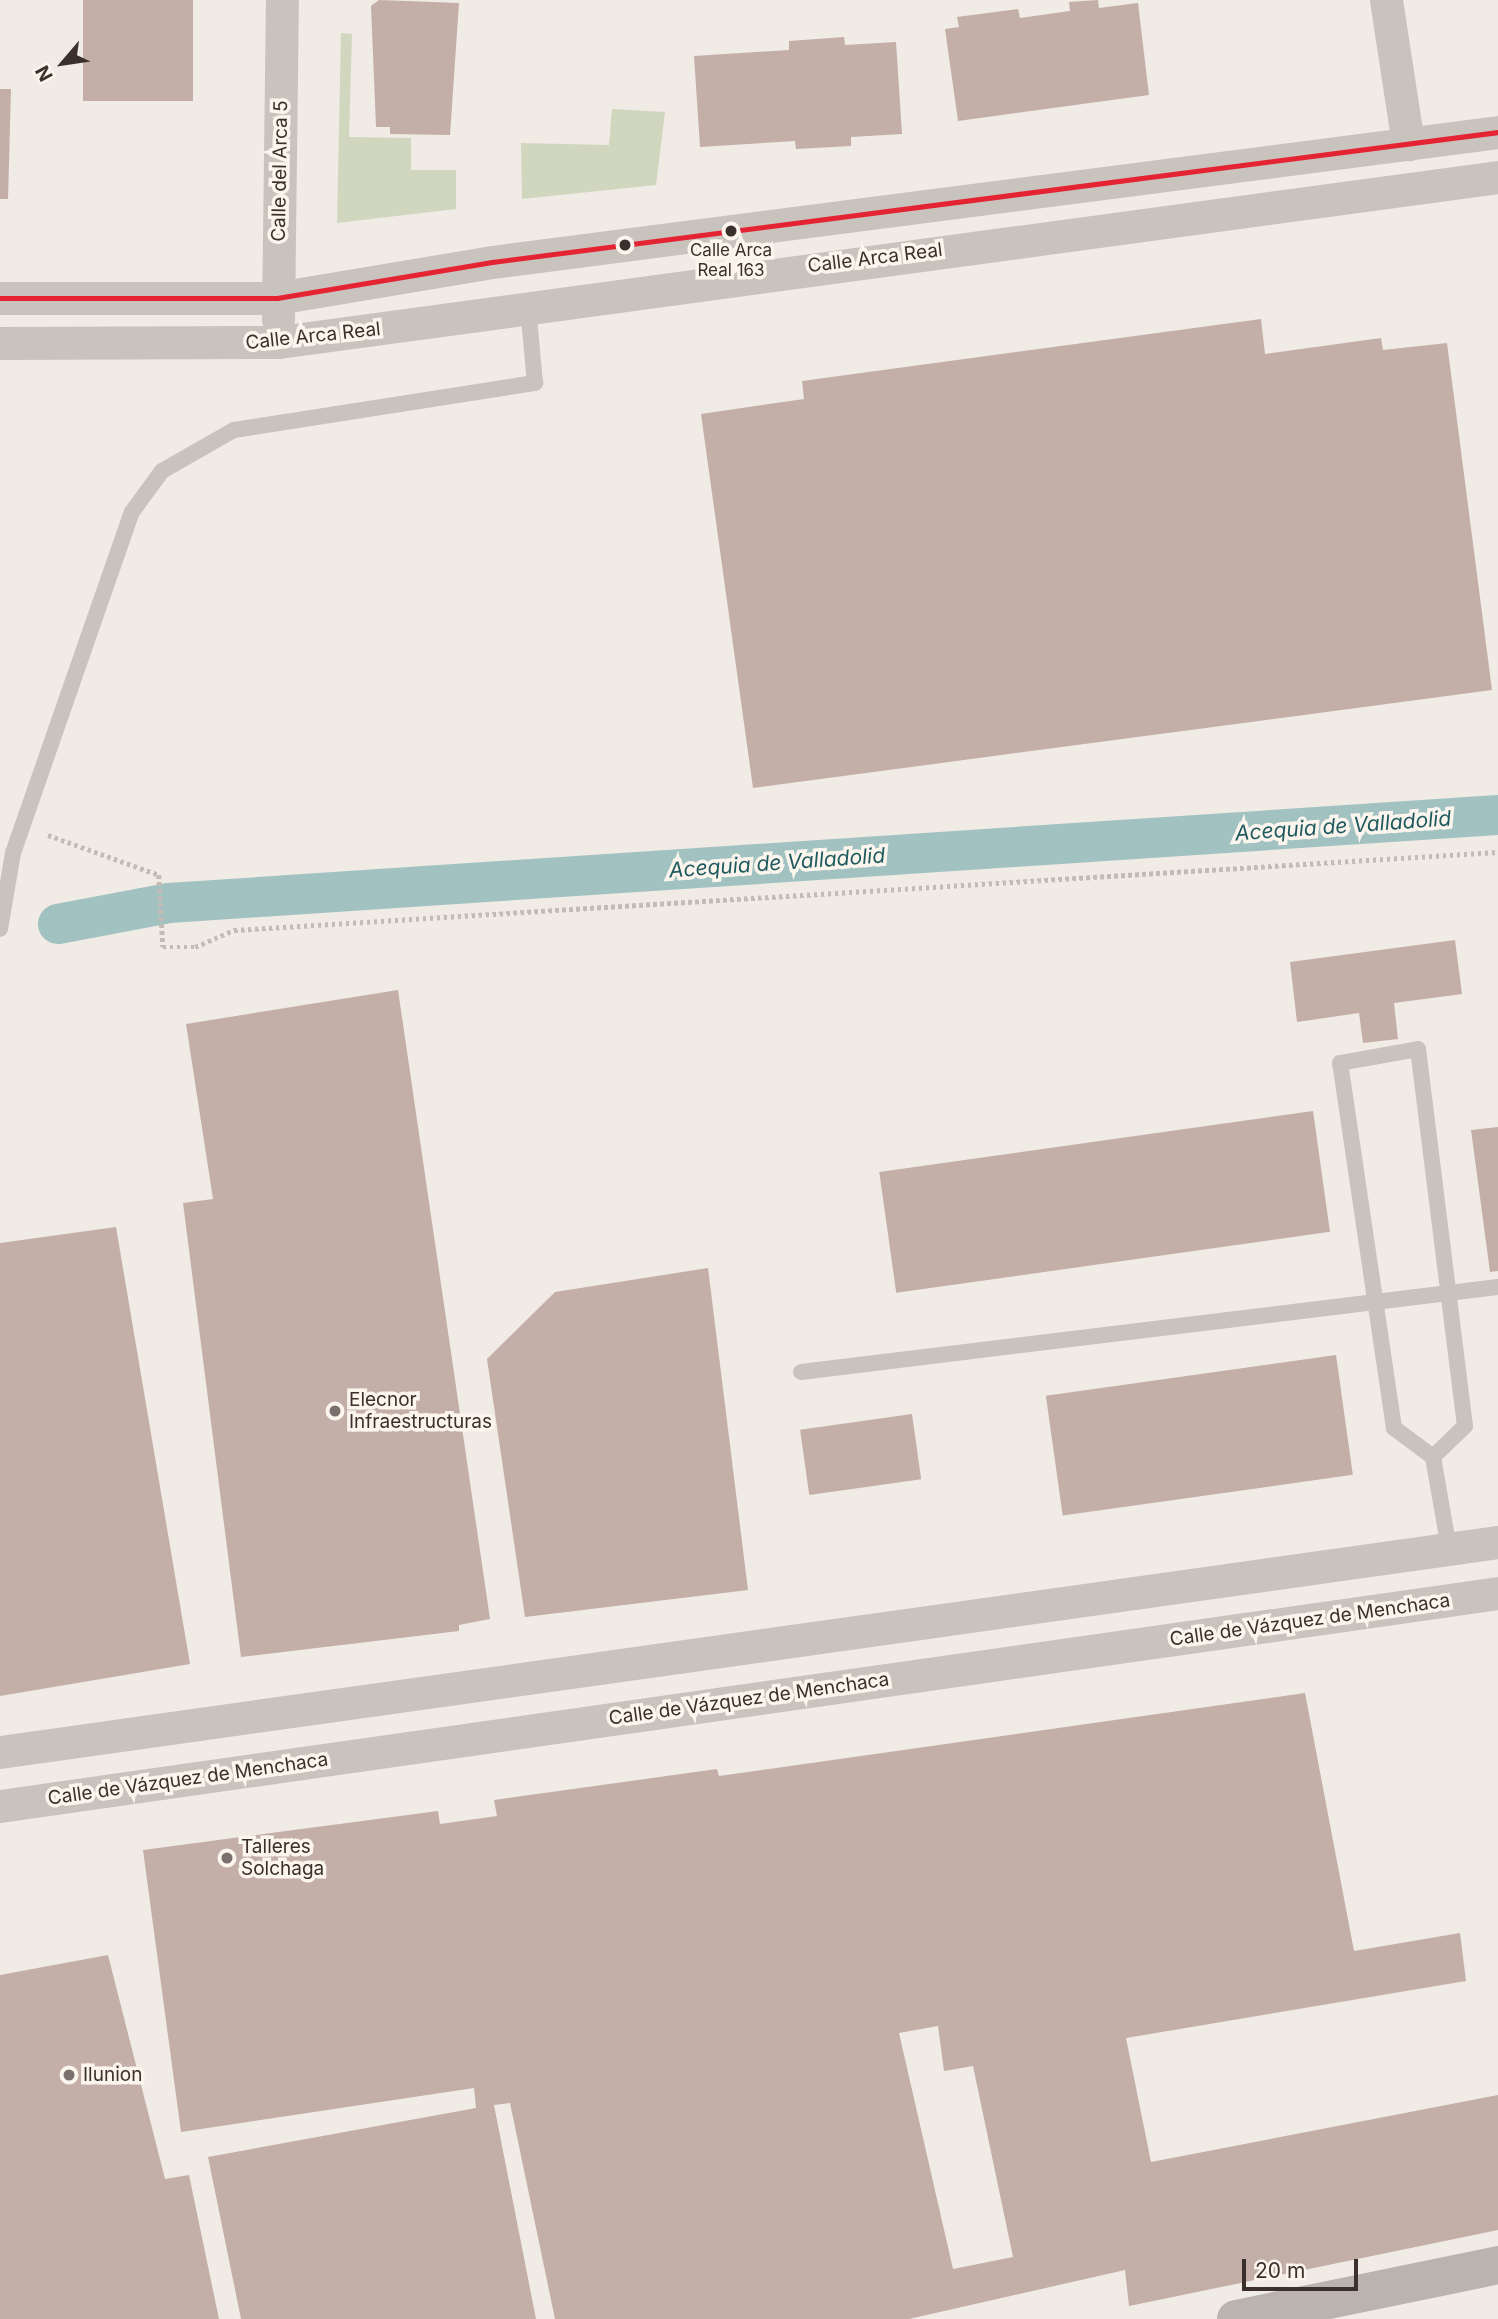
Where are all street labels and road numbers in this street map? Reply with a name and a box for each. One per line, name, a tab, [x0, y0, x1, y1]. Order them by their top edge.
street label: Calle del Arca 5	[267, 100, 293, 242]
street label: Calle Arca Real	[806, 238, 944, 278]
street label: Calle Arca Real	[244, 318, 382, 354]
street label: Calle de Vázquez de Menchaca	[1168, 1589, 1452, 1651]
street label: Calle de Vázquez de Menchaca	[607, 1668, 891, 1730]
street label: Calle de Vázquez de Menchaca	[46, 1748, 330, 1810]

